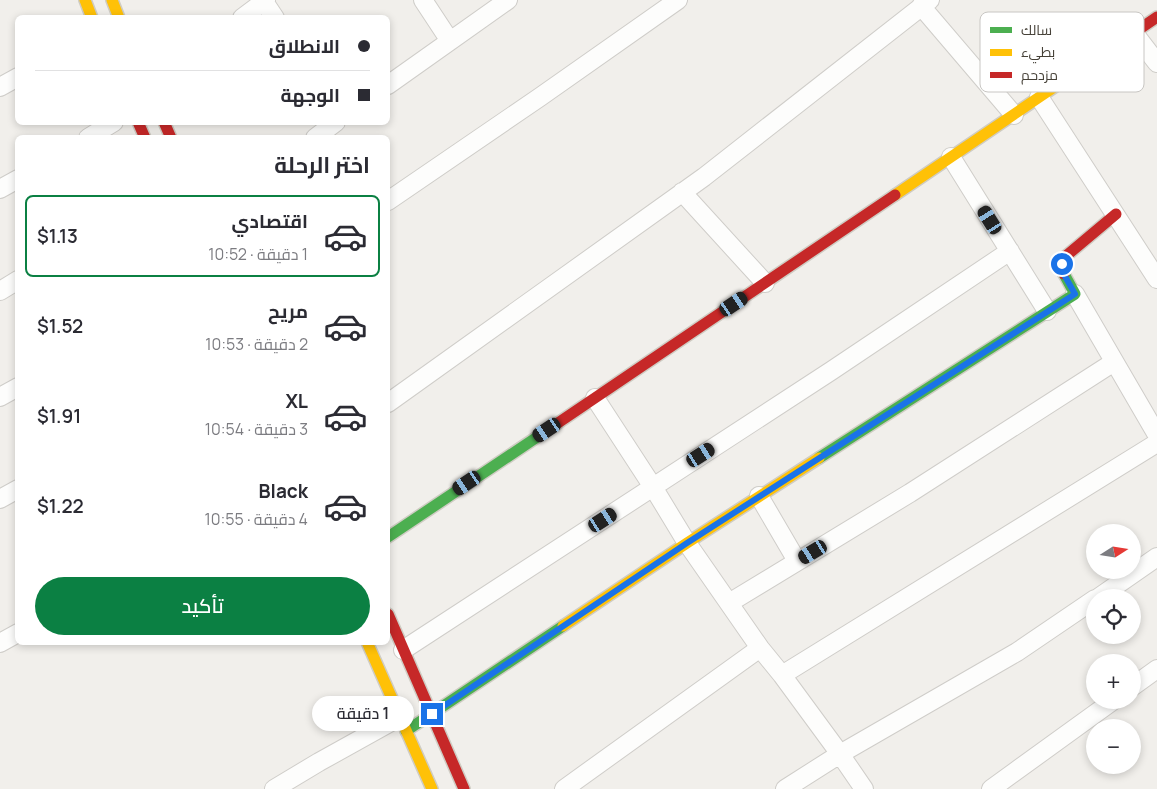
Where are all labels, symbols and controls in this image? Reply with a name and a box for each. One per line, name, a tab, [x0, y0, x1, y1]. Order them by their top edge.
legend	[980, 12, 1144, 92]
text: سالك	[1021, 20, 1052, 39]
text: الانطلاق	[269, 33, 340, 59]
text: بطيء	[1021, 42, 1055, 64]
text: مزدحم	[1021, 65, 1058, 85]
text: الوجهة	[280, 82, 340, 108]
text: اختر الرحلة	[274, 150, 370, 180]
car	[975, 203, 1004, 237]
text: اقتصادي	[232, 208, 308, 234]
icon: car	[323, 214, 368, 259]
text: $1.13	[37, 223, 78, 249]
text: 1 دقيقة · 10:52	[208, 243, 308, 265]
route start	[1051, 253, 1073, 275]
car	[717, 289, 750, 319]
text: مريح	[268, 298, 308, 324]
icon: car	[323, 304, 368, 349]
text: $1.52	[37, 313, 83, 339]
text: 2 دقيقة · 10:53	[205, 333, 308, 355]
text: XL	[285, 388, 308, 414]
icon: car	[323, 394, 368, 439]
text: $1.91	[37, 403, 81, 429]
car	[530, 415, 563, 445]
text: 3 دقيقة · 10:54	[205, 418, 308, 440]
car	[684, 441, 717, 469]
car	[450, 468, 483, 498]
text: Black	[259, 478, 308, 504]
icon: car	[323, 484, 368, 529]
text: $1.22	[37, 493, 84, 519]
car	[586, 506, 619, 534]
text: 4 دقيقة · 10:55	[204, 508, 308, 530]
north arrow	[1086, 524, 1141, 579]
map controls	[1086, 524, 1141, 774]
car	[796, 538, 829, 566]
button: تأكيد	[35, 577, 370, 635]
button: locate	[1086, 589, 1141, 644]
button: +	[1086, 654, 1141, 709]
callout: 1 دقيقة	[312, 696, 414, 732]
text: 1 دقيقة	[337, 702, 389, 724]
route end	[421, 703, 443, 725]
button: −	[1086, 719, 1141, 774]

